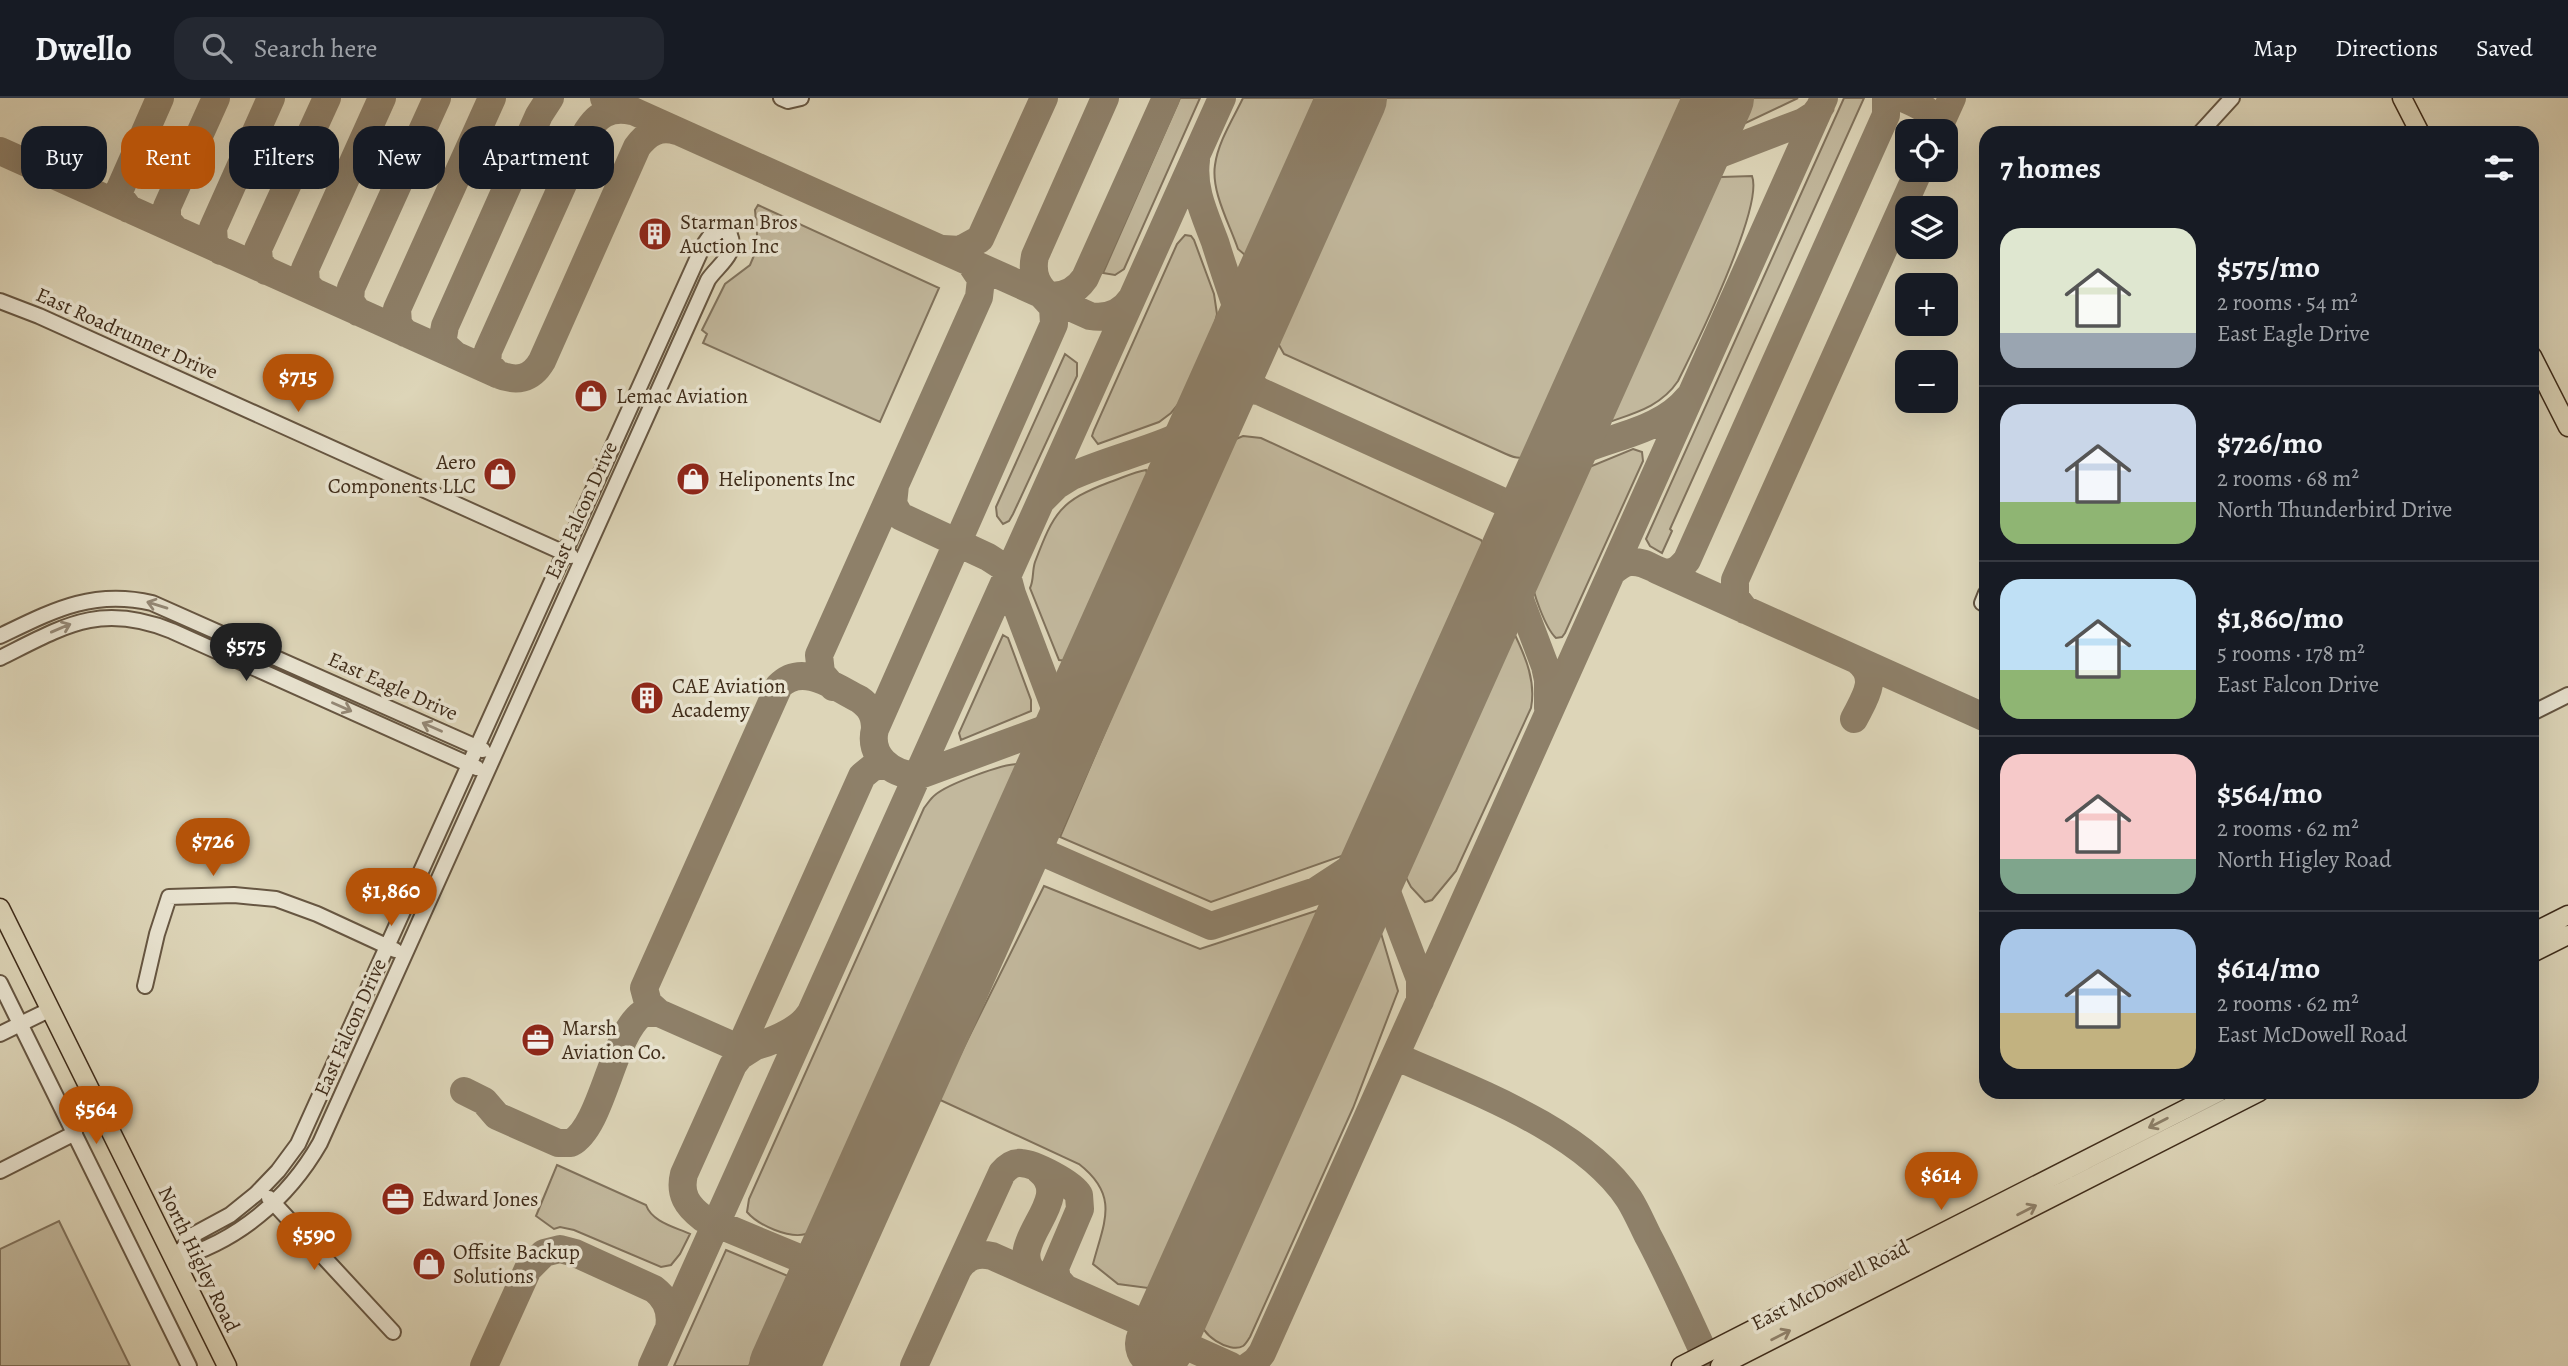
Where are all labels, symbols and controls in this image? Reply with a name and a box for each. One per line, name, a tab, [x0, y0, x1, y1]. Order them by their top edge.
search box	[174, 17, 664, 80]
text: Dwello	[35, 26, 132, 71]
icon: search	[198, 29, 236, 67]
text: Search here	[254, 31, 377, 66]
text: Map	[2253, 32, 2297, 64]
text: Directions	[2335, 32, 2438, 64]
text: Saved	[2476, 32, 2533, 64]
map controls	[1895, 119, 1958, 413]
button: locate	[1895, 119, 1958, 182]
chip: Buy	[21, 126, 107, 189]
chip: Rent	[121, 126, 215, 189]
chip: Filters	[229, 126, 339, 189]
chip: New	[353, 126, 445, 189]
chip: Apartment	[459, 126, 614, 189]
text: 7 homes	[2000, 148, 2101, 188]
icon: filters	[2480, 149, 2518, 187]
button: layers	[1895, 196, 1958, 259]
place label: Starman Bros Auction Inc	[679, 208, 798, 260]
building icon: Starman Bros Auction Inc	[636, 215, 674, 253]
text: $575/mo	[2217, 247, 2320, 287]
icon: home	[2056, 256, 2140, 340]
button: +	[1895, 273, 1958, 336]
street label: East Roadrunner Drive	[32, 280, 222, 386]
text: 2 rooms · 54 m²	[2217, 287, 2358, 318]
text: East Eagle Drive	[2217, 318, 2370, 349]
button: −	[1895, 350, 1958, 413]
pin: $715	[257, 354, 339, 414]
text: $715	[279, 361, 317, 392]
shop icon: Lemac Aviation	[572, 377, 610, 415]
place label: Lemac Aviation	[616, 382, 748, 410]
text: $726/mo	[2217, 423, 2323, 463]
icon: home	[2056, 432, 2140, 516]
street label: East Falcon Drive	[538, 437, 624, 583]
place label: Aero Components LLC	[328, 448, 476, 500]
shop icon: Aero Components LLC	[481, 455, 519, 493]
shop icon: Heliponents Inc	[674, 460, 712, 498]
text: 2 rooms · 68 m²	[2217, 463, 2359, 494]
place label: Heliponents Inc	[718, 465, 855, 493]
text: North Thunderbird Drive	[2217, 494, 2452, 525]
one-way arrow	[146, 597, 168, 610]
text: $1,860/mo	[2217, 598, 2344, 638]
icon: home	[2056, 607, 2140, 691]
one-way arrow	[50, 621, 72, 634]
pin: $575	[205, 624, 287, 683]
text: $575	[226, 630, 266, 661]
text: 5 rooms · 178 m²	[2217, 638, 2365, 669]
street label: East Eagle Drive	[324, 645, 462, 727]
text: East Falcon Drive	[2217, 669, 2379, 700]
place label: CAE Aviation Academy	[671, 672, 786, 724]
building icon: CAE Aviation Academy	[628, 679, 666, 717]
one-way arrow	[331, 701, 352, 714]
one-way arrow	[422, 720, 443, 733]
text: $564/mo	[2217, 773, 2322, 813]
icon: home	[2056, 782, 2140, 866]
text: 2 rooms · 62 m²	[2217, 813, 2359, 844]
pin: $726	[172, 818, 254, 878]
text: $726	[192, 825, 234, 856]
text: North Higley Road	[2217, 844, 2392, 875]
pin: $1,860	[334, 868, 448, 928]
text: $1,860	[362, 875, 420, 906]
text: $614/mo	[2217, 948, 2320, 988]
street label: East Falcon Drive	[307, 954, 393, 1100]
icon: home	[2056, 957, 2140, 1041]
text: 2 rooms · 62 m²	[2217, 988, 2359, 1019]
place label: Marsh Aviation Co.	[561, 1014, 667, 1066]
text: East McDowell Road	[2217, 1019, 2407, 1050]
office icon: Marsh Aviation Co.	[519, 1021, 557, 1059]
pin: $564	[55, 1086, 137, 1146]
text: $564	[75, 1093, 117, 1124]
one-way arrow	[2148, 1117, 2169, 1130]
pin: $614	[1900, 1152, 1982, 1212]
text: $614	[1921, 1159, 1961, 1190]
office icon: Edward Jones	[379, 1180, 417, 1218]
street label: North Higley Road	[151, 1181, 247, 1337]
place label: Edward Jones	[422, 1185, 539, 1213]
one-way arrow	[2017, 1202, 2037, 1216]
pin: $590	[273, 1212, 355, 1272]
text: $590	[293, 1219, 335, 1250]
street label: East McDowell Road	[1746, 1233, 1914, 1337]
place label: Offsite Backup Solutions	[453, 1238, 580, 1290]
shop icon: Offsite Backup Solutions	[410, 1245, 448, 1283]
one-way arrow	[1770, 1328, 1791, 1341]

